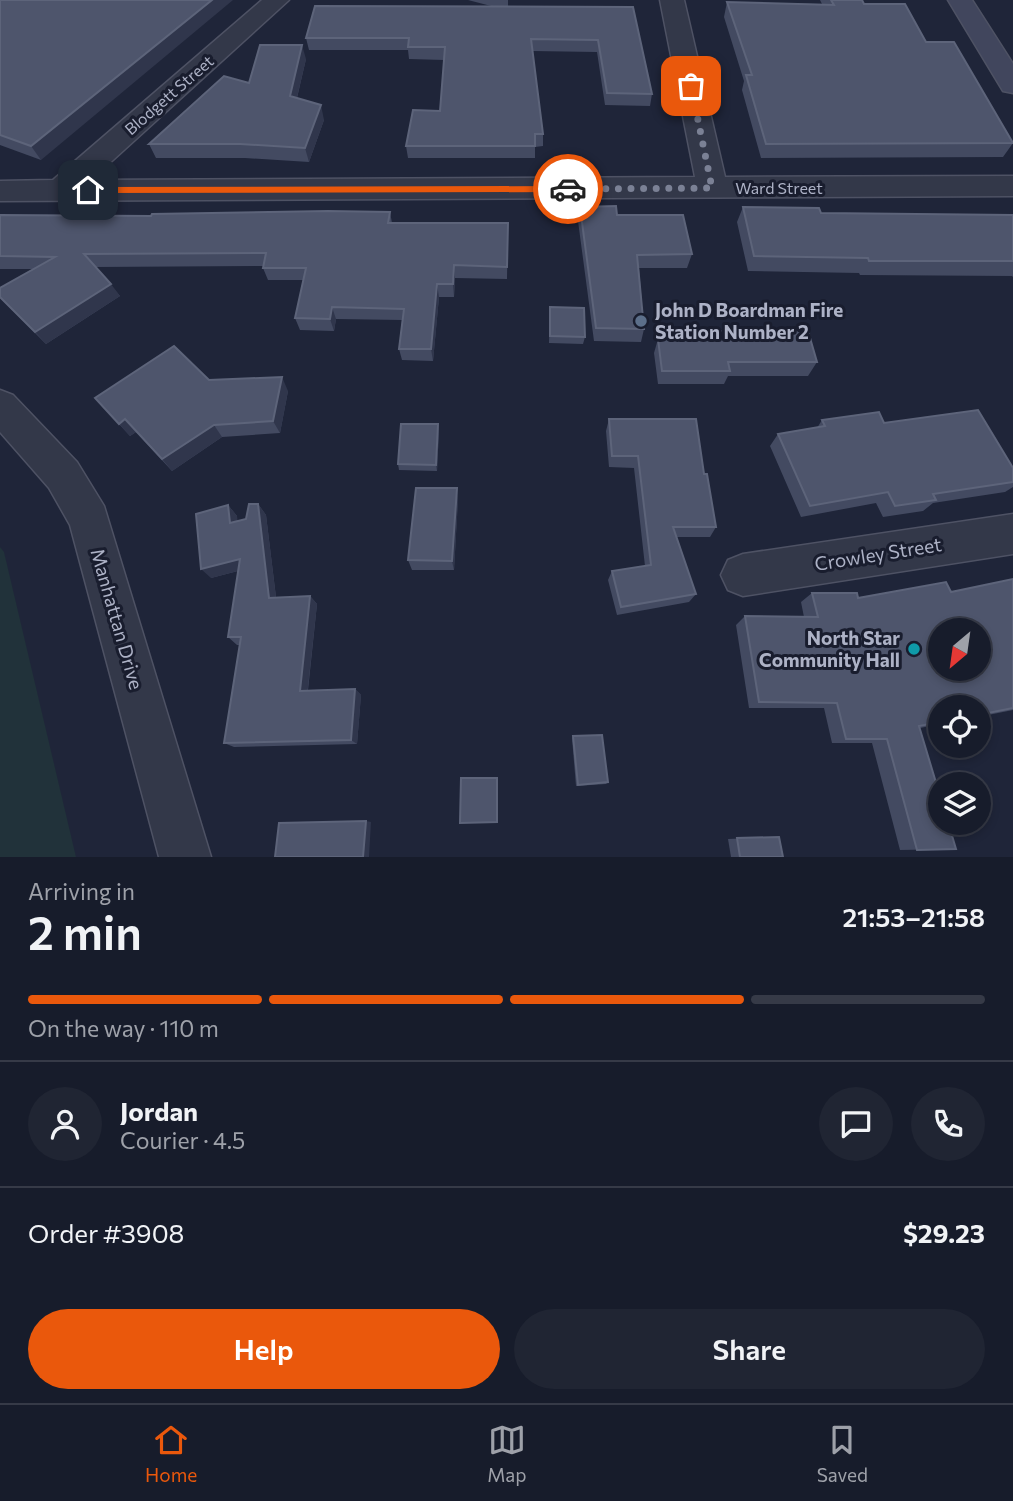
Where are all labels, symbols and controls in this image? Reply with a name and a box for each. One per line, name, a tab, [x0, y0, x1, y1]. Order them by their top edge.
street label: Blodgett Street	[120, 51, 217, 138]
pin	[661, 56, 721, 116]
icon: bag	[672, 67, 710, 105]
courier	[533, 154, 603, 224]
pin	[58, 160, 118, 220]
icon: car	[549, 170, 587, 208]
icon: home	[69, 171, 107, 209]
street label: Ward Street	[735, 178, 823, 197]
place label: John D Boardman Fire Station Number 2	[655, 298, 843, 343]
marker: John D Boardman Fire Station Number 2	[633, 313, 649, 329]
street label: Crowley Street	[813, 532, 943, 575]
street label: Manhattan Drive	[86, 546, 149, 692]
north arrow	[928, 618, 990, 681]
map controls	[928, 618, 991, 835]
place label: North Star Community Hall	[759, 626, 900, 671]
marker: North Star Community Hall	[906, 641, 922, 657]
button: locate	[928, 695, 991, 758]
button: layers	[928, 772, 991, 835]
text: Arriving in	[28, 877, 135, 905]
text: 21:53–21:58	[842, 901, 985, 932]
text: 2 min	[28, 903, 142, 959]
text: On the way · 110 m	[28, 1014, 219, 1042]
button: person	[28, 1087, 102, 1161]
button: chat	[819, 1087, 893, 1161]
button: phone	[911, 1087, 985, 1161]
text: Jordan	[120, 1095, 198, 1126]
text: Courier · 4.5	[120, 1126, 245, 1154]
text: Order #3908	[28, 1217, 184, 1248]
text: $29.23	[903, 1217, 985, 1248]
button: Help	[28, 1309, 500, 1389]
button: Share	[514, 1309, 985, 1389]
tab: Home	[145, 1421, 197, 1486]
tab: Map	[487, 1421, 527, 1486]
tab: Saved	[817, 1421, 868, 1486]

